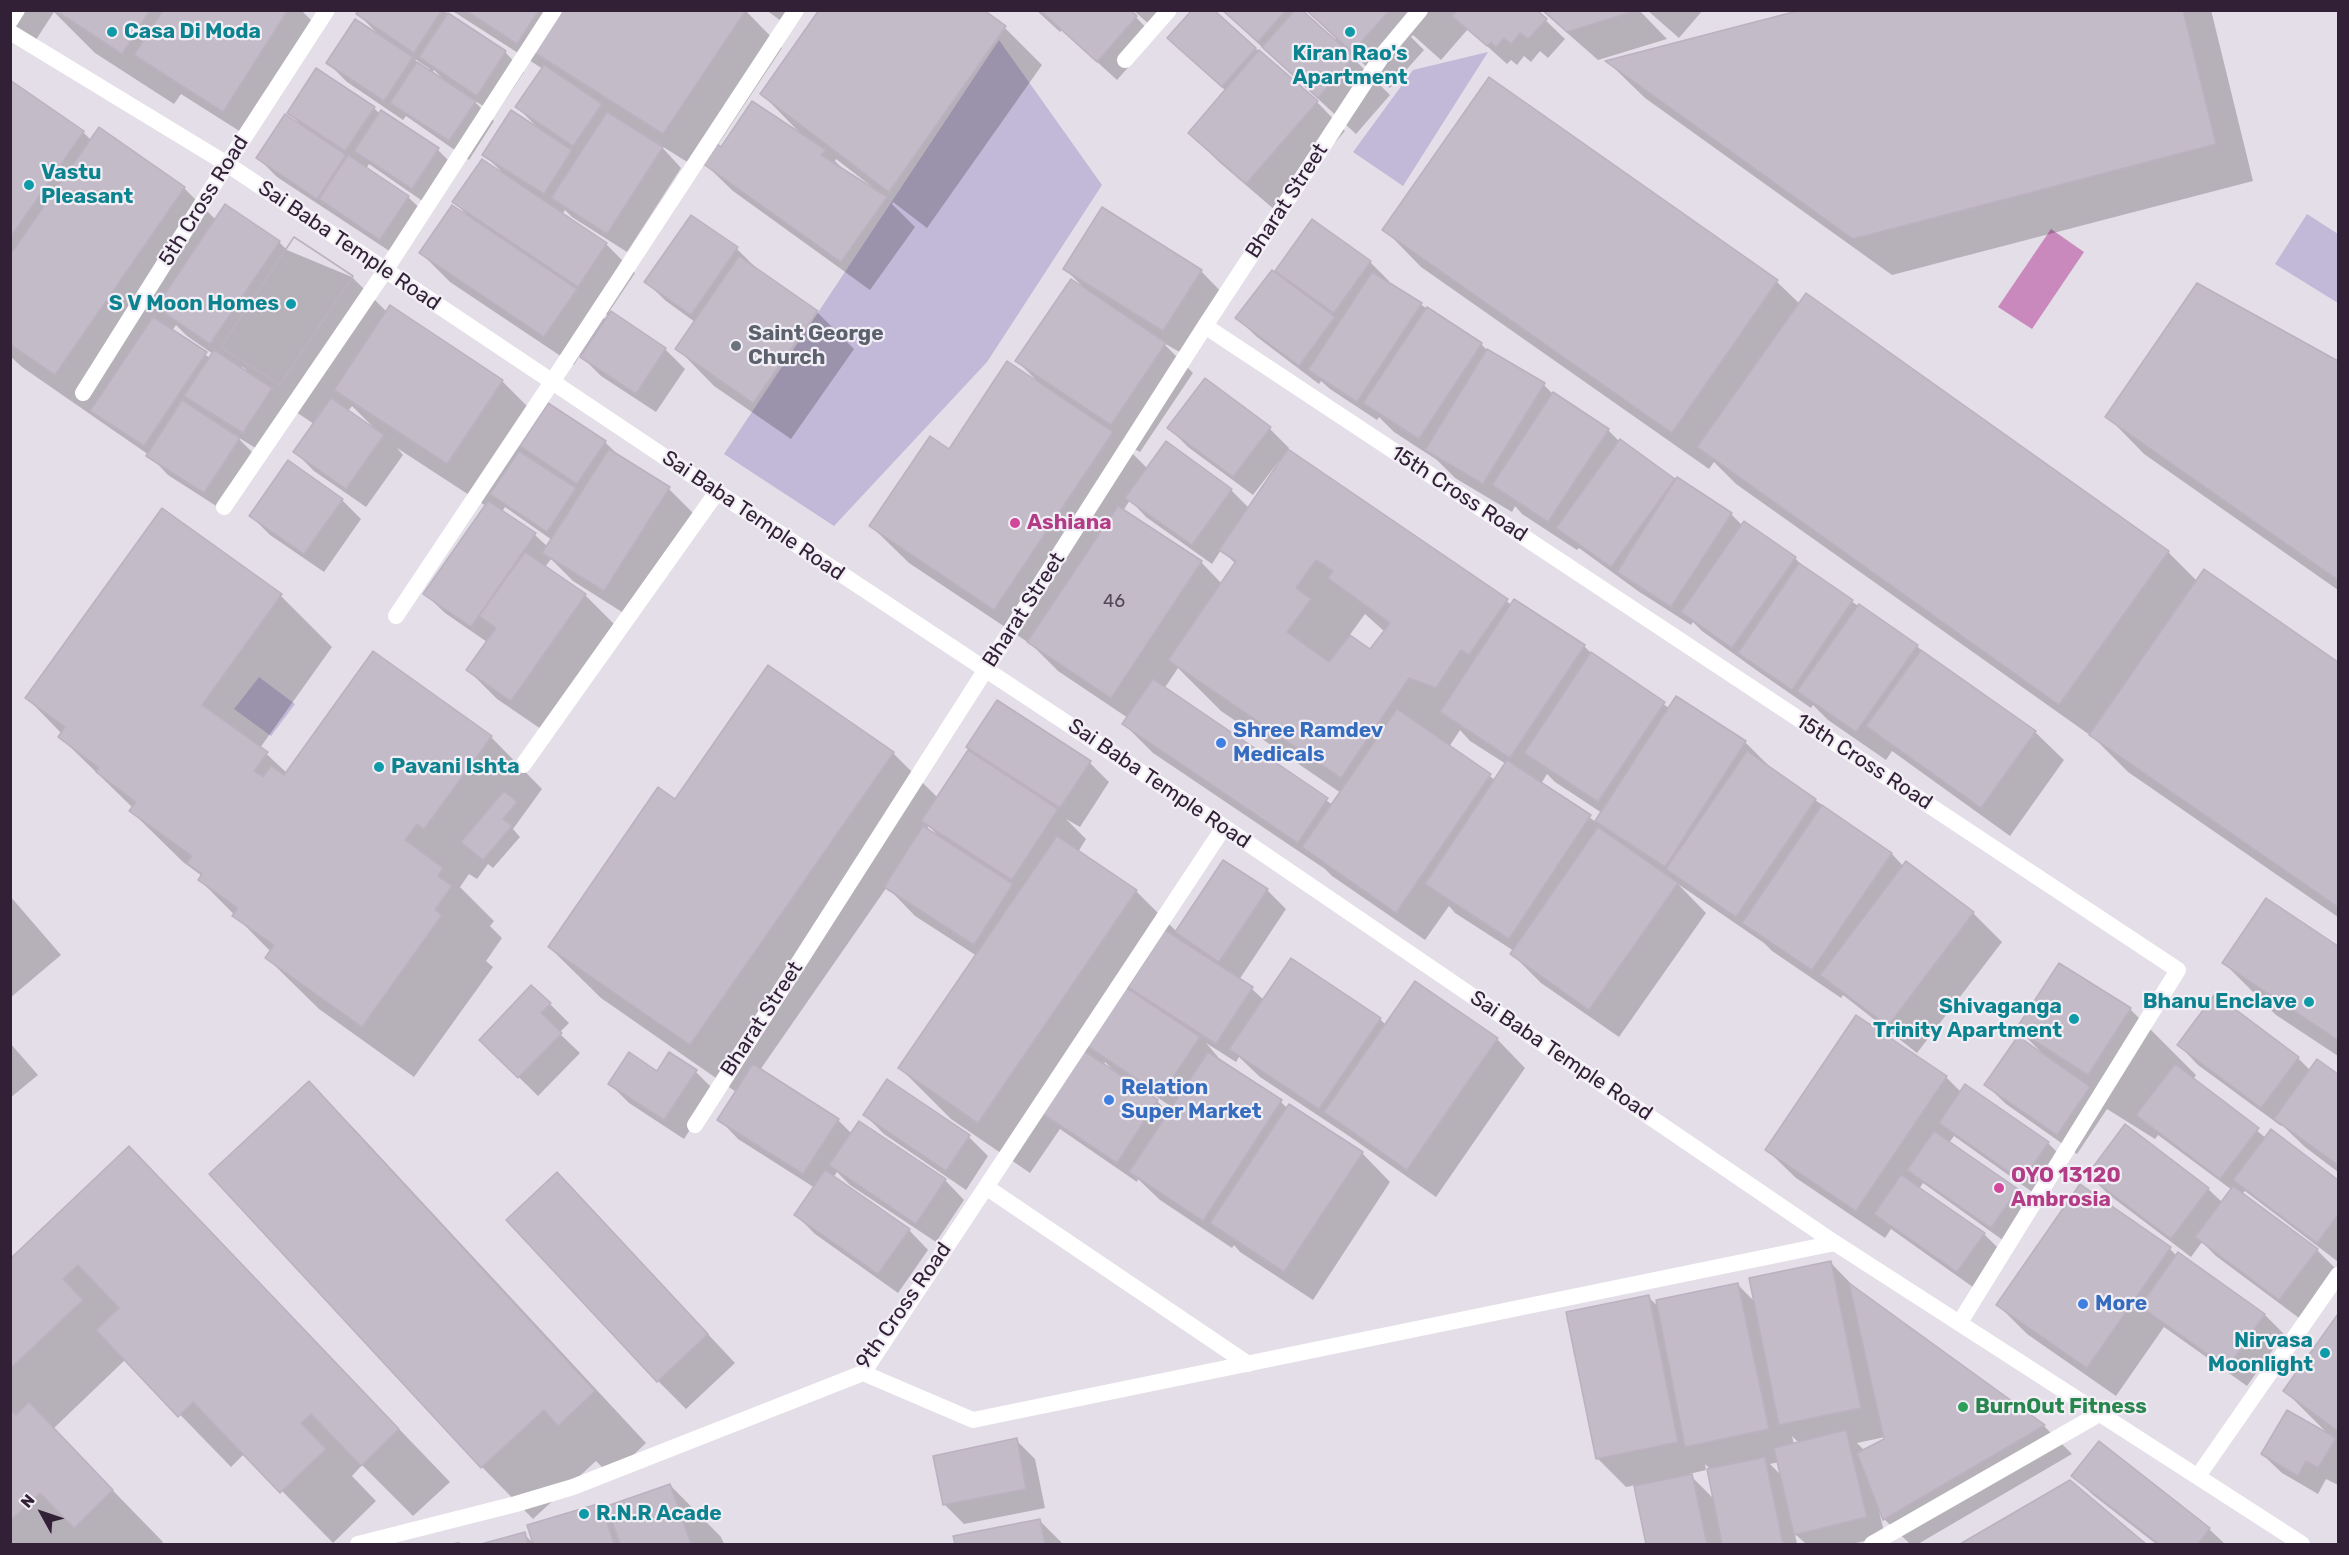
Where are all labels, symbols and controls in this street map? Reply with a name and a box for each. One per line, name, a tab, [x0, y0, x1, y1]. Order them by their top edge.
place label: Casa Di Moda	[124, 19, 261, 45]
marker: Casa Di Moda	[105, 25, 119, 39]
marker: Kiran Rao's Apartment	[1343, 25, 1357, 39]
place label: Kiran Rao's Apartment	[1292, 41, 1408, 91]
street label: 5th Cross Road	[154, 131, 254, 271]
street label: Bharat Street	[1241, 139, 1333, 263]
place label: Vastu Pleasant	[41, 160, 133, 210]
street label: Sai Baba Temple Road	[253, 176, 445, 316]
marker: Vastu Pleasant	[22, 178, 36, 192]
place label: S V Moon Homes	[109, 291, 279, 317]
marker: S V Moon Homes	[284, 297, 298, 311]
place label: Saint George Church	[748, 321, 884, 371]
marker: Saint George Church	[729, 339, 743, 353]
street label: 15th Cross Road	[1386, 440, 1532, 548]
street label: Sai Baba Temple Road	[657, 446, 849, 586]
place label: Ashiana	[1027, 510, 1112, 536]
marker: Ashiana	[1008, 516, 1022, 530]
street label: Bharat Street	[978, 548, 1070, 672]
house number: 46	[1103, 591, 1125, 613]
street label: 15th Cross Road	[1791, 708, 1937, 816]
street label: Sai Baba Temple Road	[1063, 714, 1255, 854]
place label: Shree Ramdev Medicals	[1233, 718, 1383, 768]
marker: Shree Ramdev Medicals	[1214, 736, 1228, 750]
place label: Pavani Ishta	[391, 754, 520, 780]
marker: Pavani Ishta	[372, 760, 386, 774]
street label: Bharat Street	[716, 957, 808, 1081]
street label: Sai Baba Temple Road	[1465, 986, 1657, 1126]
place label: Bhanu Enclave	[2143, 989, 2297, 1015]
place label: Shivaganga Trinity Apartment	[1873, 994, 2062, 1044]
marker: Bhanu Enclave	[2302, 995, 2316, 1009]
marker: Shivaganga Trinity Apartment	[2067, 1012, 2081, 1026]
place label: Relation Super Market	[1121, 1075, 1261, 1125]
marker: Relation Super Market	[1102, 1093, 1116, 1107]
place label: OYO 13120 Ambrosia	[2011, 1163, 2121, 1213]
marker: OYO 13120 Ambrosia	[1992, 1181, 2006, 1195]
street label: 9th Cross Road	[851, 1238, 957, 1374]
place label: More	[2095, 1291, 2147, 1317]
marker: More	[2076, 1297, 2090, 1311]
place label: Nirvasa Moonlight	[2208, 1328, 2313, 1378]
marker: Nirvasa Moonlight	[2318, 1346, 2332, 1360]
place label: BurnOut Fitness	[1975, 1394, 2147, 1420]
marker: BurnOut Fitness	[1956, 1400, 1970, 1414]
north arrow	[12, 1483, 72, 1543]
text: N	[17, 1491, 39, 1512]
place label: R.N.R Acade	[596, 1501, 722, 1527]
marker: R.N.R Acade	[577, 1507, 591, 1521]

